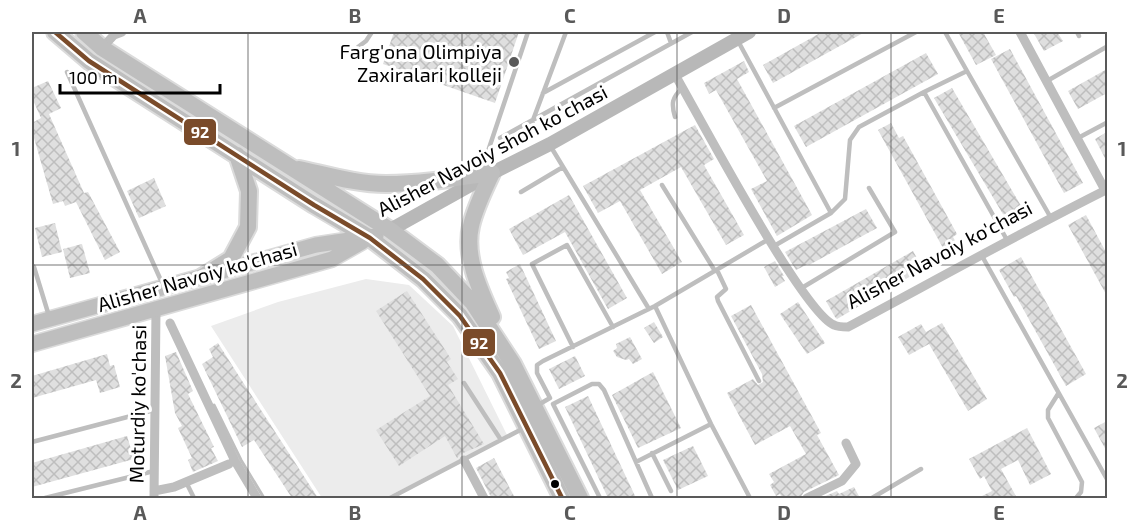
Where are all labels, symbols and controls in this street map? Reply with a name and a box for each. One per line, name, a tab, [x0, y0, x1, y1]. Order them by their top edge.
text: A	[133, 3, 147, 27]
text: B	[349, 3, 361, 27]
text: C	[564, 3, 576, 27]
text: D	[777, 3, 791, 27]
text: E	[993, 3, 1005, 27]
place label: Farg'ona Olimpiya Zaxiralari kolleji	[340, 39, 502, 86]
marker: Farg'ona Olimpiya Zaxiralari kolleji	[507, 55, 521, 69]
scale bar	[60, 57, 220, 95]
text: 100 m	[69, 66, 118, 88]
street label: Alisher Navoiy shoh koʻchasi	[373, 79, 611, 221]
line badge: 92	[183, 118, 217, 146]
text: 92	[191, 122, 209, 141]
text: 1	[12, 136, 20, 160]
text: 1	[1118, 136, 1126, 160]
street label: Alisher Navoiy ko'chasi	[842, 195, 1036, 313]
street label: Alisher Navoiy ko'chasi	[94, 236, 300, 316]
street label: Moturdiy ko'chasi	[124, 324, 150, 484]
line badge: 92	[462, 328, 496, 357]
text: 92	[470, 333, 488, 352]
text: 2	[10, 368, 22, 392]
text: 2	[1116, 368, 1128, 392]
unlabelled marker	[549, 478, 561, 490]
text: A	[133, 500, 147, 524]
text: B	[349, 500, 361, 524]
text: C	[564, 500, 576, 524]
text: D	[777, 500, 791, 524]
text: E	[993, 500, 1005, 524]

